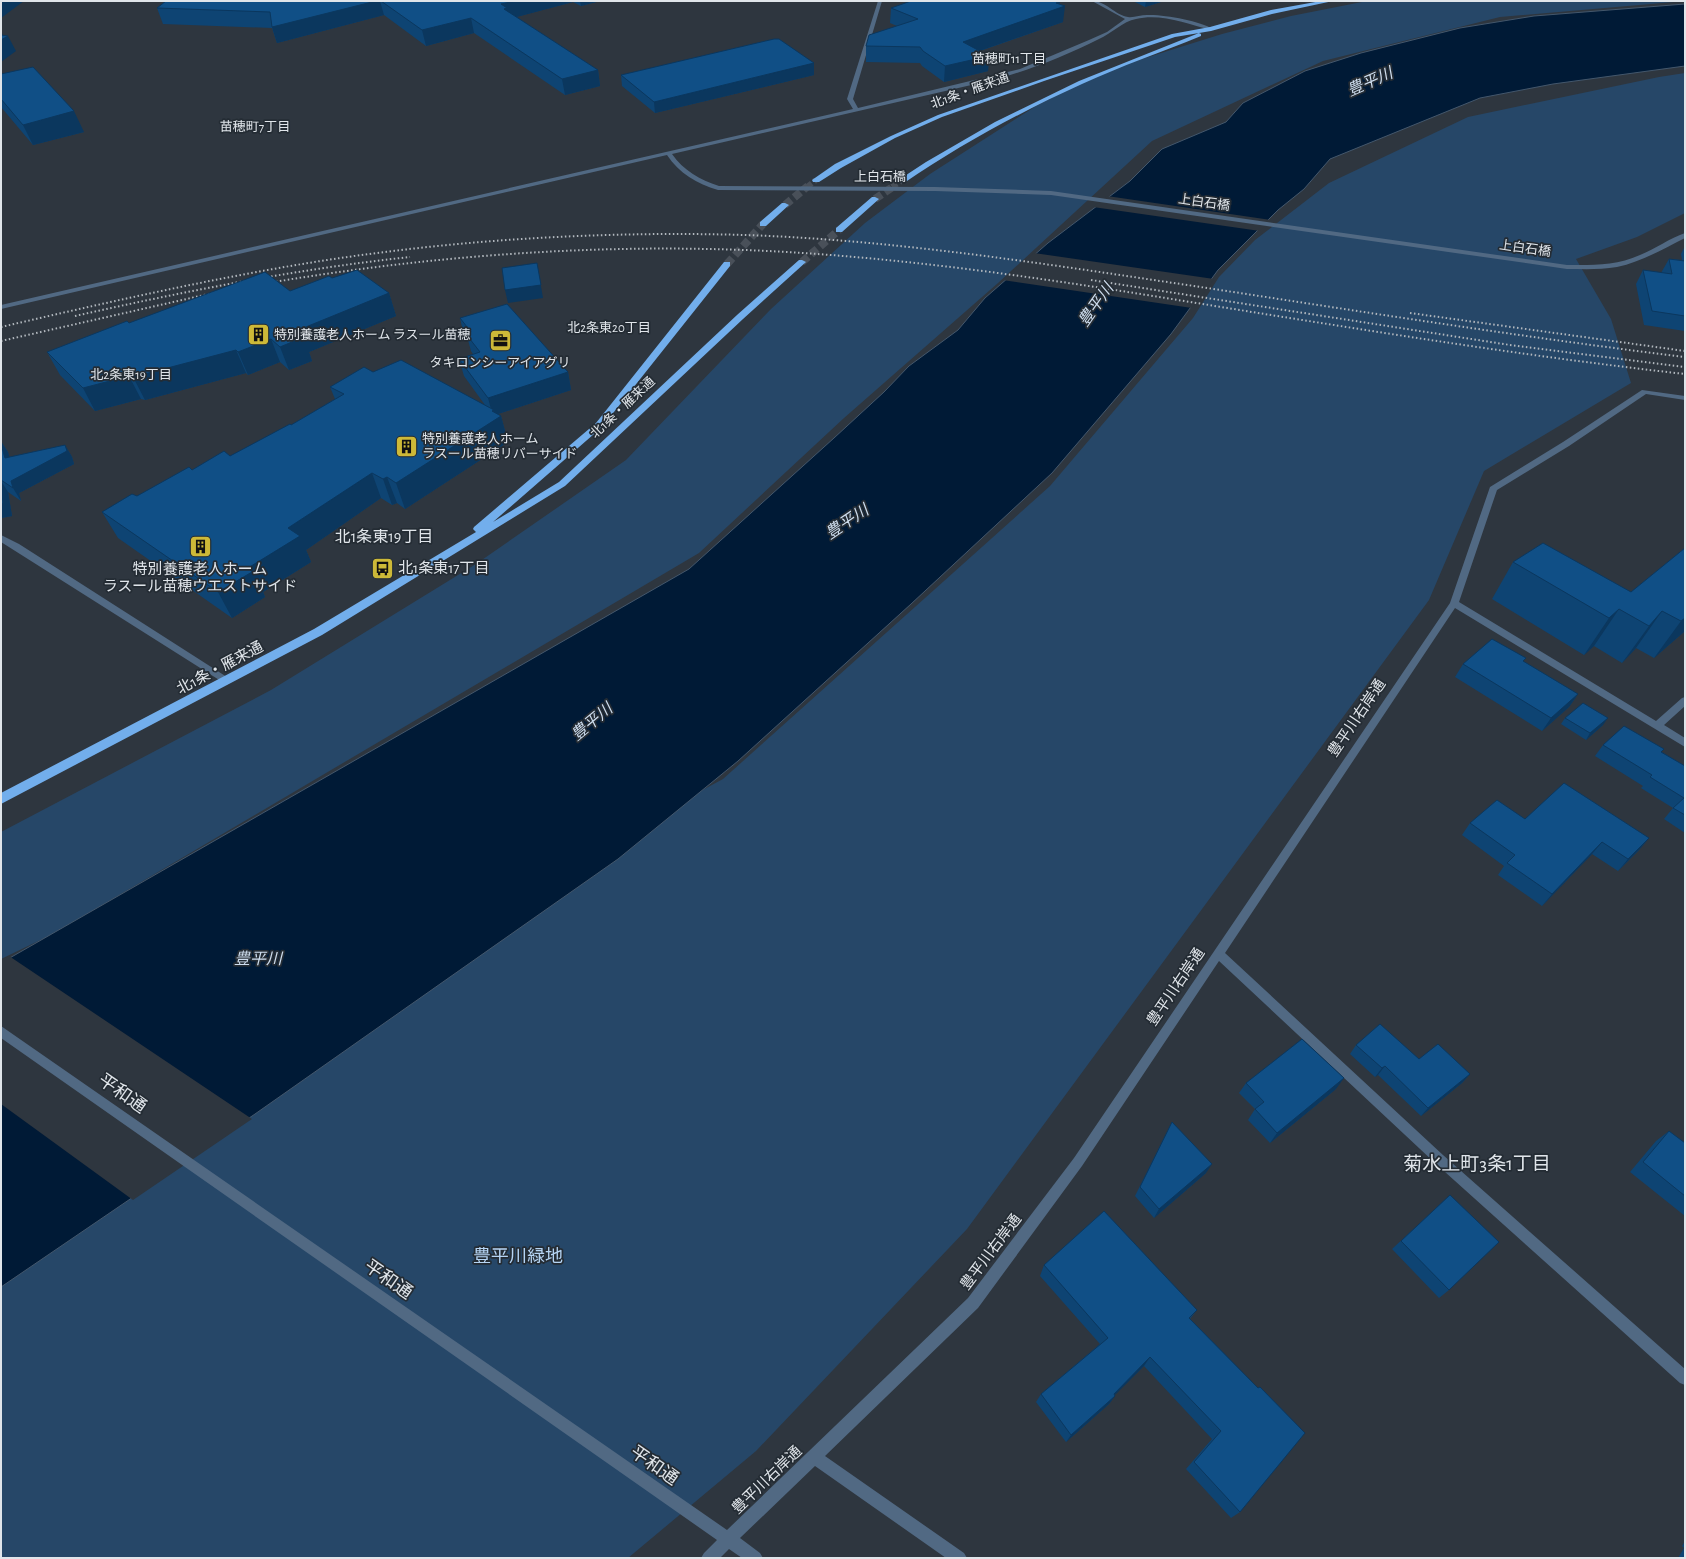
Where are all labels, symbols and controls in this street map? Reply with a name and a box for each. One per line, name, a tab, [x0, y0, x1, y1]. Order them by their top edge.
district label: 苗穂町11丁目	[972, 52, 1046, 66]
water label: 豊平川	[1344, 63, 1397, 99]
street label: 北1条・雁来通	[928, 69, 1011, 111]
district label: 苗穂町7丁目	[220, 120, 290, 134]
street label: 上白石橋	[854, 169, 906, 184]
street label: 上白石橋	[1177, 191, 1231, 213]
street label: 上白石橋	[1498, 237, 1552, 259]
water label: 豊平川	[1075, 279, 1117, 329]
district label: 北2条東20丁目	[567, 320, 651, 335]
building icon: 特別養護老人ホーム ラスール苗穂	[246, 322, 272, 348]
place label: 特別養護老人ホーム ラスール苗穂	[274, 327, 471, 342]
office icon: タキロンシーアイアグリ	[487, 328, 513, 354]
place label: タキロンシーアイアグリ	[429, 356, 571, 370]
district label: 北2条東19丁目	[90, 367, 172, 382]
street label: 北1条・雁来通	[587, 374, 658, 441]
place label: 特別養護老人ホーム ラスール苗穂リバーサイド	[422, 431, 577, 461]
building icon: 特別養護老人ホーム ラスール苗穂リバーサイド	[393, 433, 419, 459]
water label: 豊平川	[822, 500, 873, 542]
district label: 北1条東19丁目	[335, 528, 433, 545]
building icon: 特別養護老人ホーム ラスール苗穂ウエストサイド	[187, 533, 213, 559]
bus stop icon: 北1条東17丁目	[369, 555, 395, 581]
place label: 北1条東17丁目	[398, 559, 490, 576]
place label: 特別養護老人ホーム ラスール苗穂ウエストサイド	[103, 561, 297, 594]
street label: 北1条・雁来通	[174, 637, 266, 697]
street label: 豊平川右岸通	[1325, 676, 1388, 760]
water label: 豊平川	[568, 698, 617, 744]
street label: 豊平川右岸通	[1144, 945, 1207, 1029]
water label: 豊平川	[234, 950, 284, 967]
street label: 平和通	[95, 1070, 150, 1117]
district label: 菊水上町3条1丁目	[1403, 1154, 1551, 1174]
street label: 豊平川右岸通	[957, 1211, 1024, 1292]
park label: 豊平川緑地	[473, 1247, 563, 1266]
street label: 平和通	[361, 1256, 416, 1303]
street label: 平和通	[627, 1442, 682, 1489]
street label: 豊平川右岸通	[729, 1443, 805, 1517]

